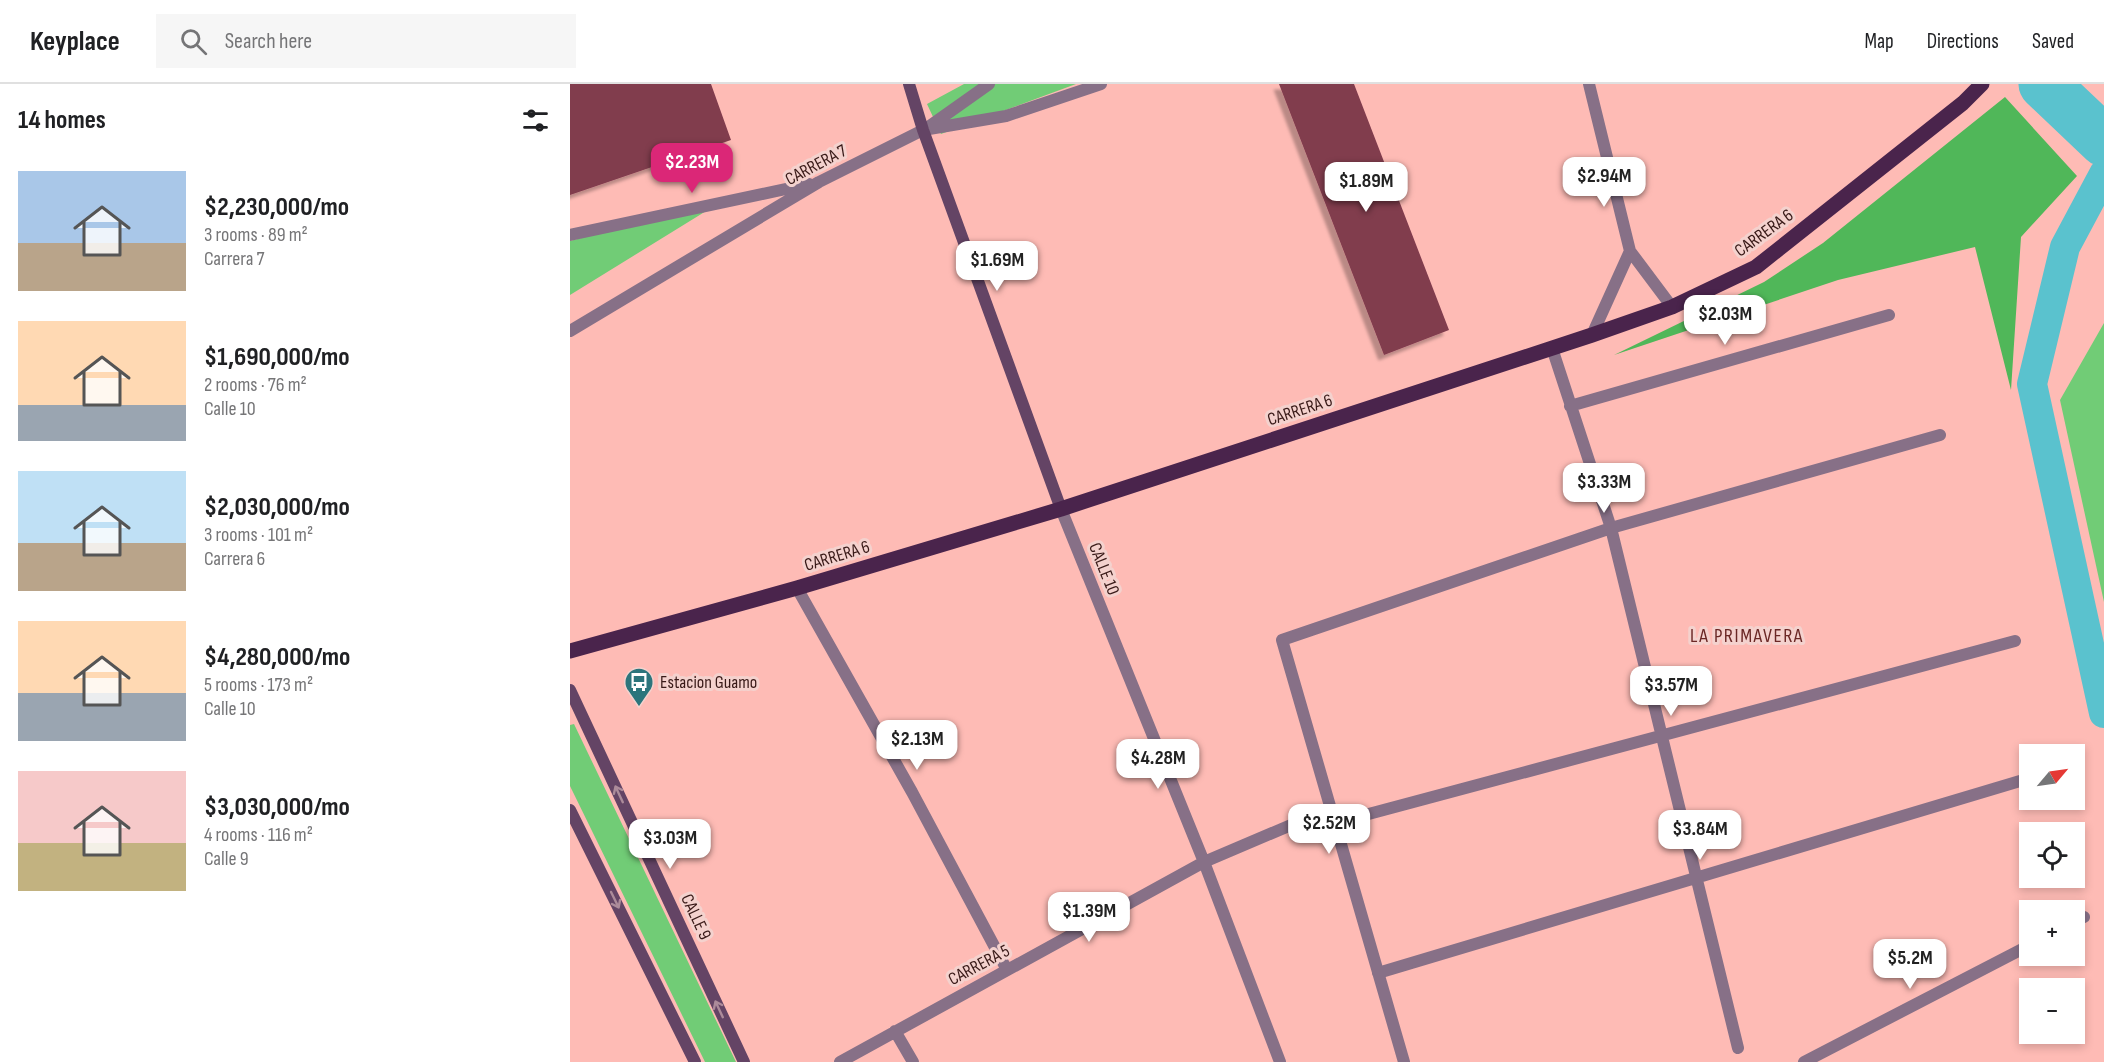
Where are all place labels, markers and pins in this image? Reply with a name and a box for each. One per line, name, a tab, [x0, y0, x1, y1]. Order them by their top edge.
pin: $2.23M	[643, 143, 741, 194]
pin: $2.94M	[1555, 157, 1653, 208]
pin: $1.89M	[1317, 162, 1415, 213]
pin: $1.69M	[948, 241, 1046, 292]
pin: $2.03M	[1676, 295, 1774, 346]
pin: $3.33M	[1555, 463, 1653, 514]
bus stop icon: Estacion Guamo	[623, 666, 655, 708]
pin: $3.57M	[1622, 666, 1720, 717]
place label: Estacion Guamo	[660, 672, 757, 693]
pin: $2.13M	[868, 720, 966, 771]
pin: $4.28M	[1109, 739, 1207, 790]
pin: $2.52M	[1280, 804, 1378, 855]
pin: $3.84M	[1651, 810, 1749, 861]
pin: $3.03M	[621, 819, 719, 870]
pin: $1.39M	[1040, 892, 1138, 943]
pin: $5.2M	[1868, 939, 1952, 990]

